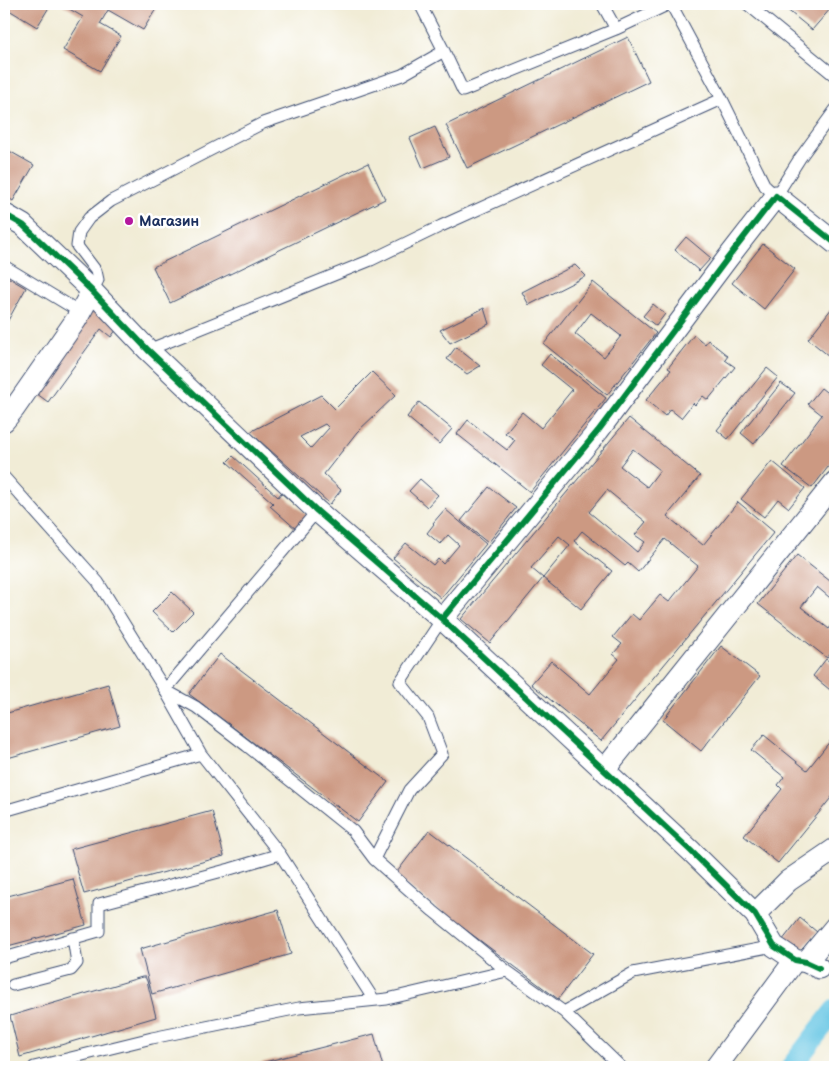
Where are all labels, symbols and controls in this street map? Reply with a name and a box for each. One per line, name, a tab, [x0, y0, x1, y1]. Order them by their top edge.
place label: Магазин	[139, 212, 199, 231]
marker: Магазин	[123, 215, 135, 227]

